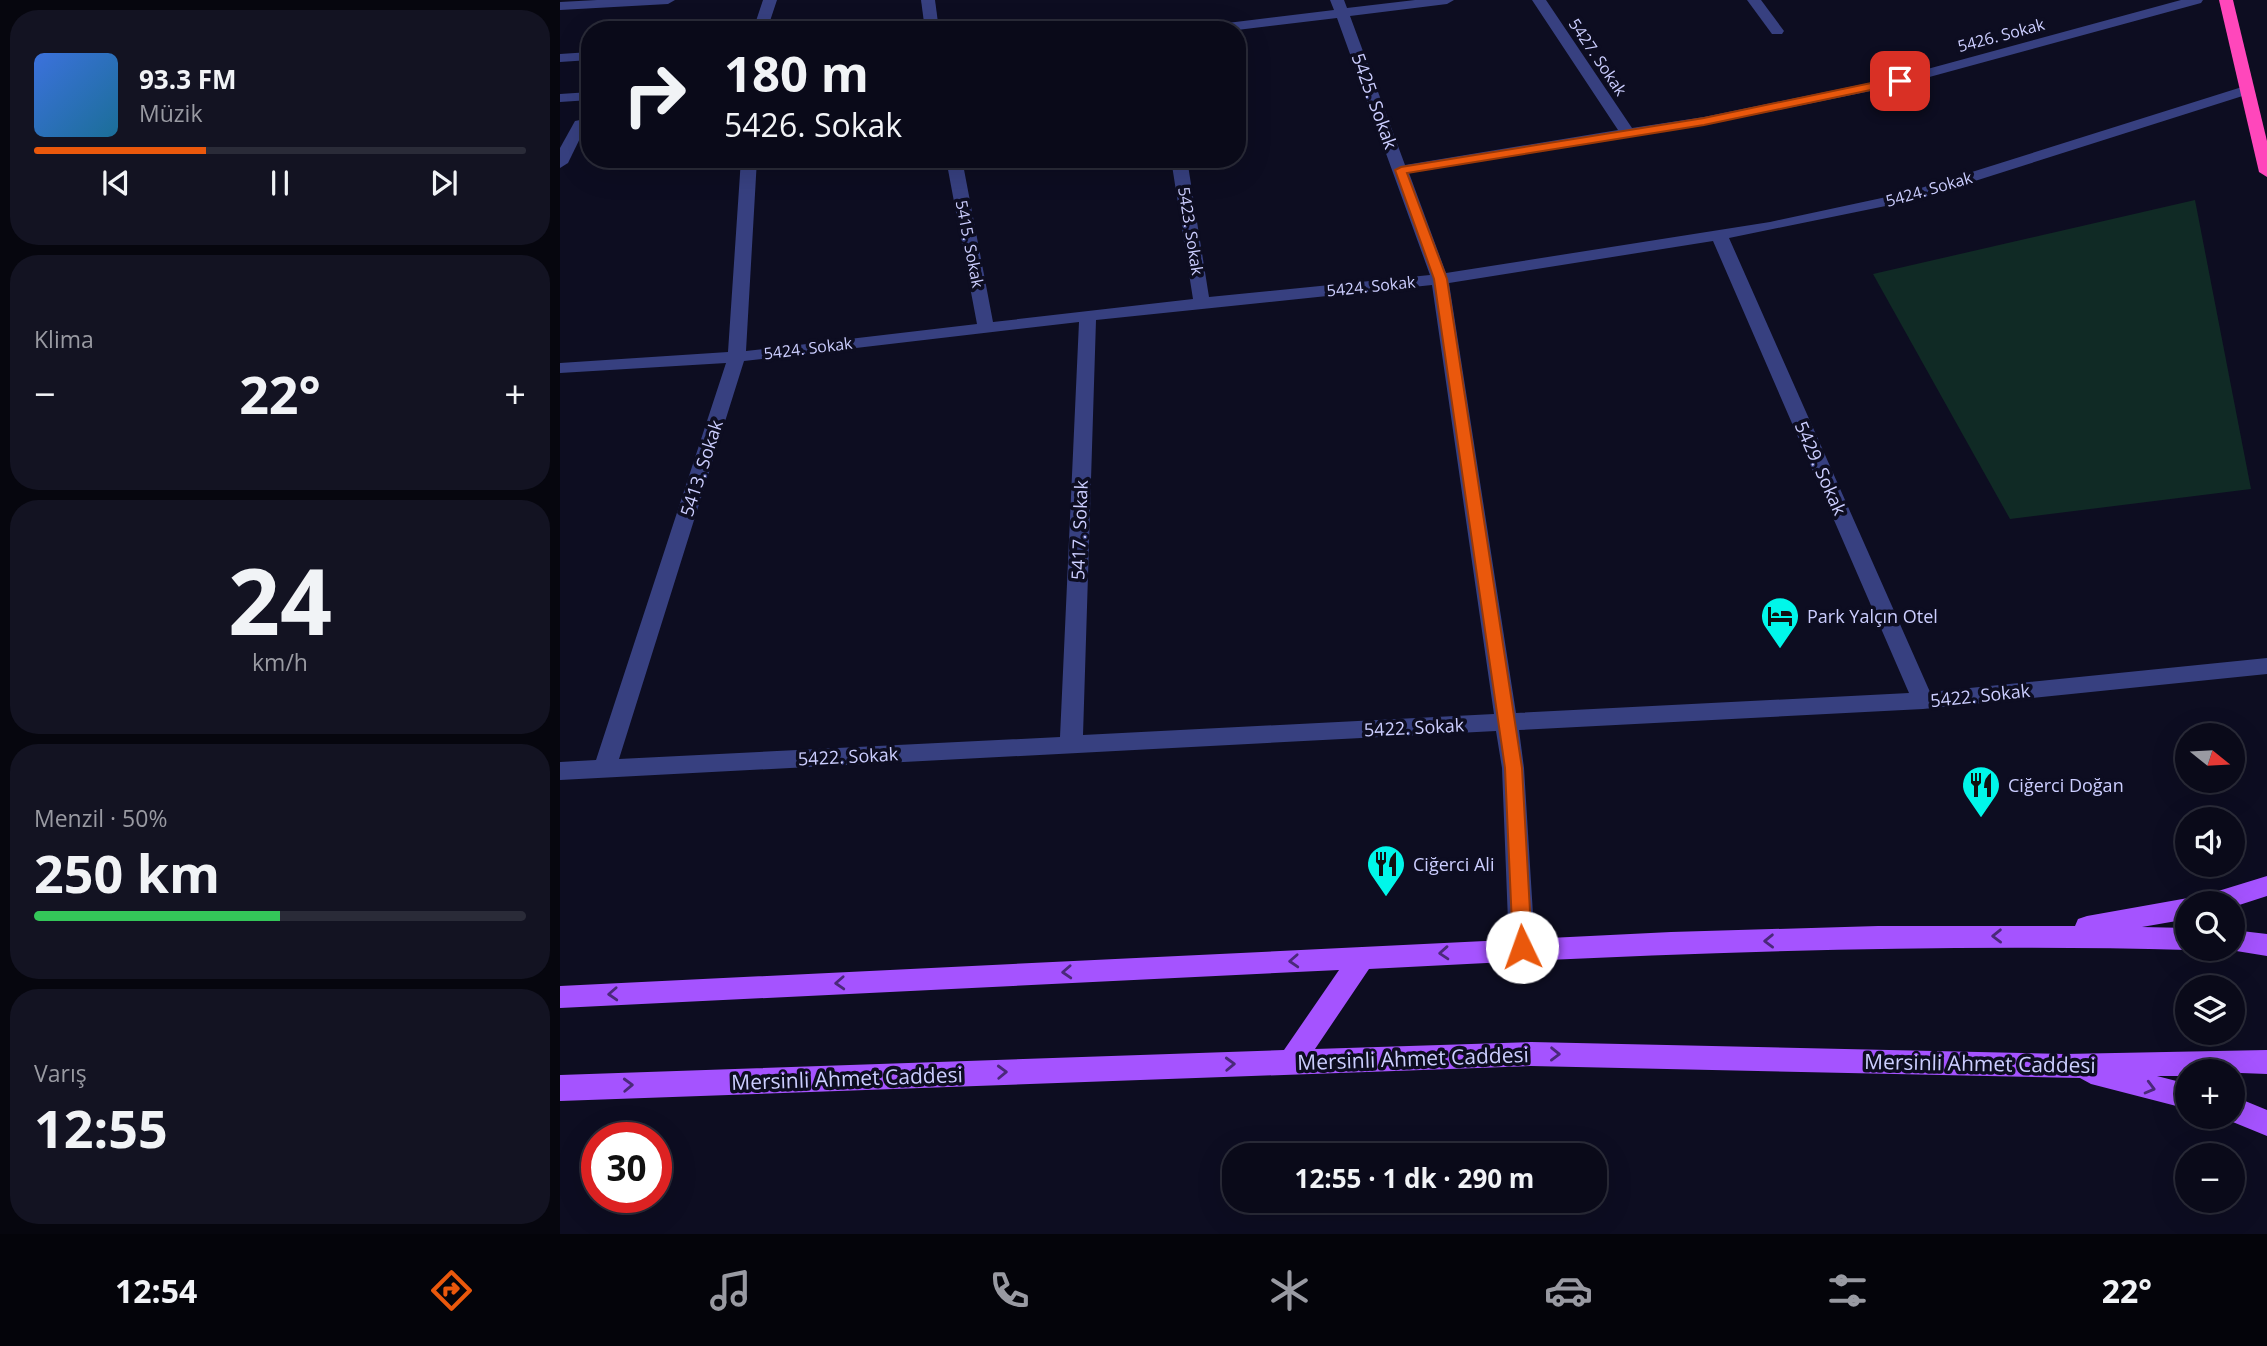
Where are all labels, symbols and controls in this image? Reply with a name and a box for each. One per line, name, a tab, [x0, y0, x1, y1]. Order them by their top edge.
street label: 5426. Sokak	[1955, 13, 2047, 57]
street label: 5427. Sokak	[1564, 14, 1632, 101]
text: 180 m	[724, 40, 869, 106]
icon: right	[609, 49, 700, 140]
street label: 5425. Sokak	[1347, 50, 1404, 153]
pin	[1870, 51, 1930, 111]
text: 93.3 FM	[139, 61, 237, 97]
icon: arrive	[1881, 62, 1919, 100]
text: Müzik	[139, 97, 202, 129]
text: 5426. Sokak	[724, 103, 902, 146]
icon: previous	[97, 164, 135, 202]
icon: pause	[261, 164, 299, 202]
icon: next	[425, 164, 463, 202]
street label: 5424. Sokak	[1883, 166, 1975, 212]
street label: 5423. Sokak	[1173, 185, 1209, 277]
street label: 5415. Sokak	[951, 198, 989, 290]
street label: 5424. Sokak	[1326, 270, 1417, 302]
text: Klima	[34, 323, 94, 355]
street label: 5424. Sokak	[762, 332, 854, 364]
text: 22°	[239, 358, 321, 429]
text: −	[34, 367, 56, 419]
text: +	[504, 367, 526, 419]
street label: 5413. Sokak	[674, 416, 728, 519]
street label: 5429. Sokak	[1790, 417, 1853, 519]
street label: 5417. Sokak	[1065, 479, 1093, 580]
text: 24	[228, 538, 332, 662]
hotel icon: Park Yalçın Otel	[1759, 595, 1801, 650]
place label: Park Yalçın Otel	[1807, 604, 1938, 628]
text: km/h	[252, 646, 308, 678]
street label: 5422. Sokak	[1929, 678, 2032, 712]
street label: 5422. Sokak	[1363, 712, 1465, 742]
north arrow	[2175, 723, 2245, 793]
map controls	[2175, 723, 2245, 1213]
street label: 5422. Sokak	[797, 741, 899, 771]
restaurant icon: Ciğerci Doğan	[1960, 764, 2002, 819]
place label: Ciğerci Doğan	[2008, 773, 2124, 797]
text: Menzil · 50%	[34, 802, 167, 834]
button: sound	[2175, 807, 2245, 877]
text: 250 km	[34, 837, 220, 908]
restaurant icon: Ciğerci Ali	[1365, 843, 1407, 898]
place label: Ciğerci Ali	[1413, 852, 1494, 876]
button: search	[2175, 891, 2245, 961]
position arrow	[1485, 910, 1559, 984]
one-way arrow	[1991, 928, 2002, 943]
one-way arrow	[1764, 934, 1775, 949]
one-way arrow	[1438, 945, 1449, 960]
one-way arrow	[1288, 954, 1299, 969]
one-way arrow	[1061, 965, 1072, 980]
button: layers	[2175, 975, 2245, 1045]
one-way arrow	[834, 976, 845, 991]
one-way arrow	[607, 987, 618, 1002]
street label: Mersinli Ahmet Caddesi	[1297, 1040, 1529, 1076]
one-way arrow	[1550, 1046, 1561, 1062]
street label: Mersinli Ahmet Caddesi	[1864, 1047, 2096, 1079]
text: Varış	[34, 1057, 87, 1089]
one-way arrow	[1225, 1057, 1236, 1072]
button: +	[2175, 1059, 2245, 1129]
street label: Mersinli Ahmet Caddesi	[731, 1060, 963, 1096]
one-way arrow	[997, 1065, 1008, 1080]
one-way arrow	[623, 1078, 634, 1093]
one-way arrow	[2144, 1080, 2156, 1094]
text: 12:55	[34, 1092, 168, 1163]
speed limit sign: 30	[581, 1122, 672, 1213]
button: −	[2175, 1143, 2245, 1213]
text: 12:55 · 1 dk · 290 m	[1295, 1160, 1534, 1196]
icon: directions	[427, 1266, 476, 1315]
icon: music	[706, 1266, 755, 1315]
icon: phone	[985, 1266, 1034, 1315]
icon: climate	[1265, 1266, 1314, 1315]
icon: car	[1544, 1266, 1593, 1315]
icon: filters	[1823, 1266, 1872, 1315]
text: 12:54	[115, 1269, 197, 1312]
text: 22°	[2102, 1269, 2152, 1312]

